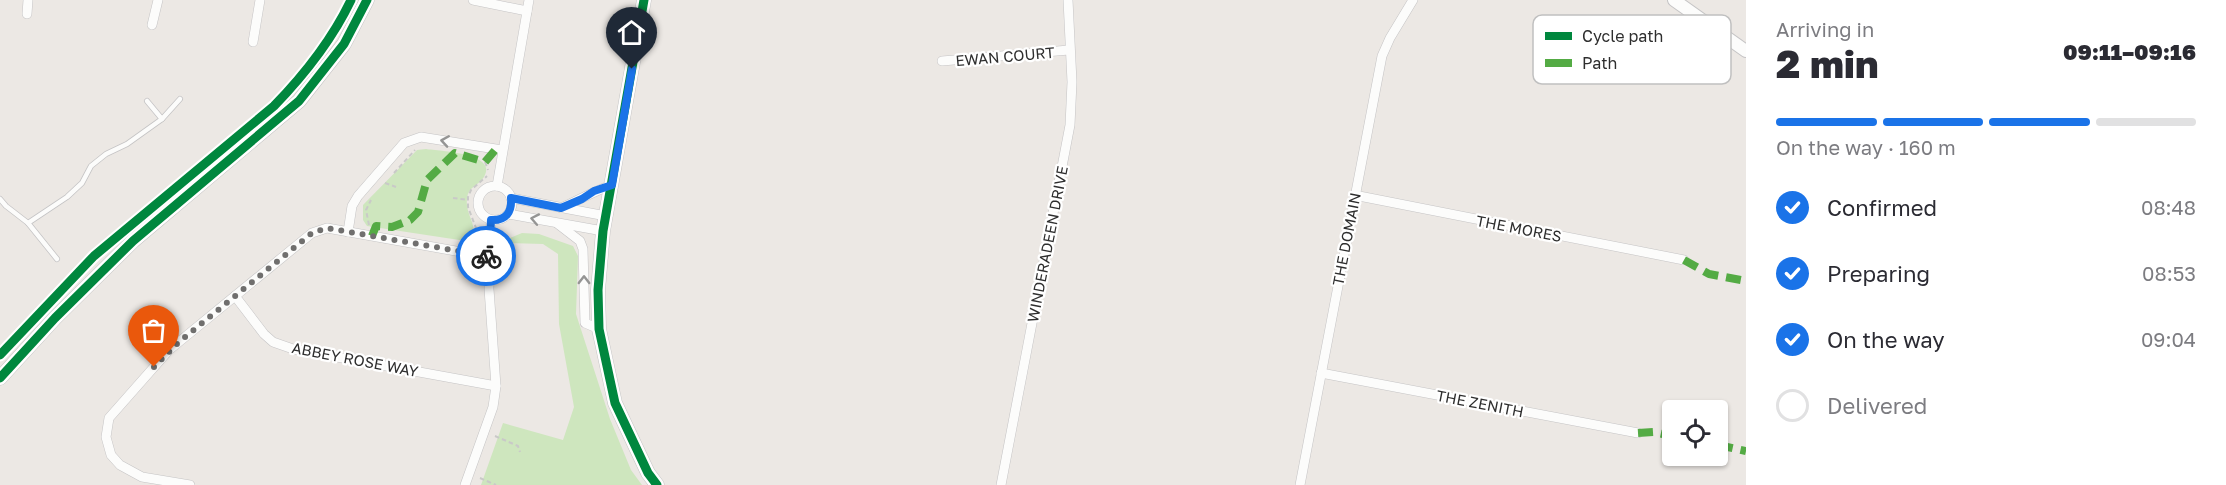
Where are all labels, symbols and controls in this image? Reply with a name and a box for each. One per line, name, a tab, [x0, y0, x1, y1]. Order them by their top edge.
pin	[606, 7, 657, 69]
legend	[1533, 15, 1731, 84]
icon: home	[615, 16, 648, 49]
text: Arriving in	[1776, 17, 1874, 41]
text: Cycle path	[1582, 26, 1663, 46]
text: 09:11–09:16	[2063, 38, 2196, 65]
text: 2 min	[1776, 40, 1879, 87]
street label: EWAN COURT	[955, 43, 1055, 69]
text: Path	[1582, 53, 1617, 73]
one-way arrow	[440, 135, 450, 148]
text: On the way · 160 m	[1776, 135, 1956, 159]
street label: WINDERADEEN DRIVE	[1023, 164, 1071, 324]
street label: THE DOMAIN	[1328, 191, 1364, 287]
icon: check	[1776, 191, 1809, 224]
text: Confirmed	[1827, 194, 1937, 221]
text: 08:48	[2141, 195, 2196, 219]
street label: THE MORES	[1475, 211, 1563, 245]
one-way arrow	[530, 213, 540, 226]
courier	[456, 226, 516, 286]
icon: bike	[470, 240, 503, 273]
icon: check	[1776, 257, 1809, 290]
text: Preparing	[1827, 260, 1930, 287]
text: 08:53	[2142, 261, 2196, 285]
one-way arrow	[578, 276, 590, 285]
pin	[128, 305, 179, 367]
icon: bag	[137, 314, 170, 347]
icon: check	[1776, 323, 1809, 356]
text: On the way	[1827, 326, 1945, 353]
text: 09:04	[2141, 327, 2196, 351]
street label: ABBEY ROSE WAY	[290, 338, 420, 380]
street label: THE ZENITH	[1435, 386, 1525, 420]
text: Delivered	[1827, 392, 1927, 419]
map controls	[1662, 400, 1728, 466]
button: locate	[1662, 400, 1728, 466]

